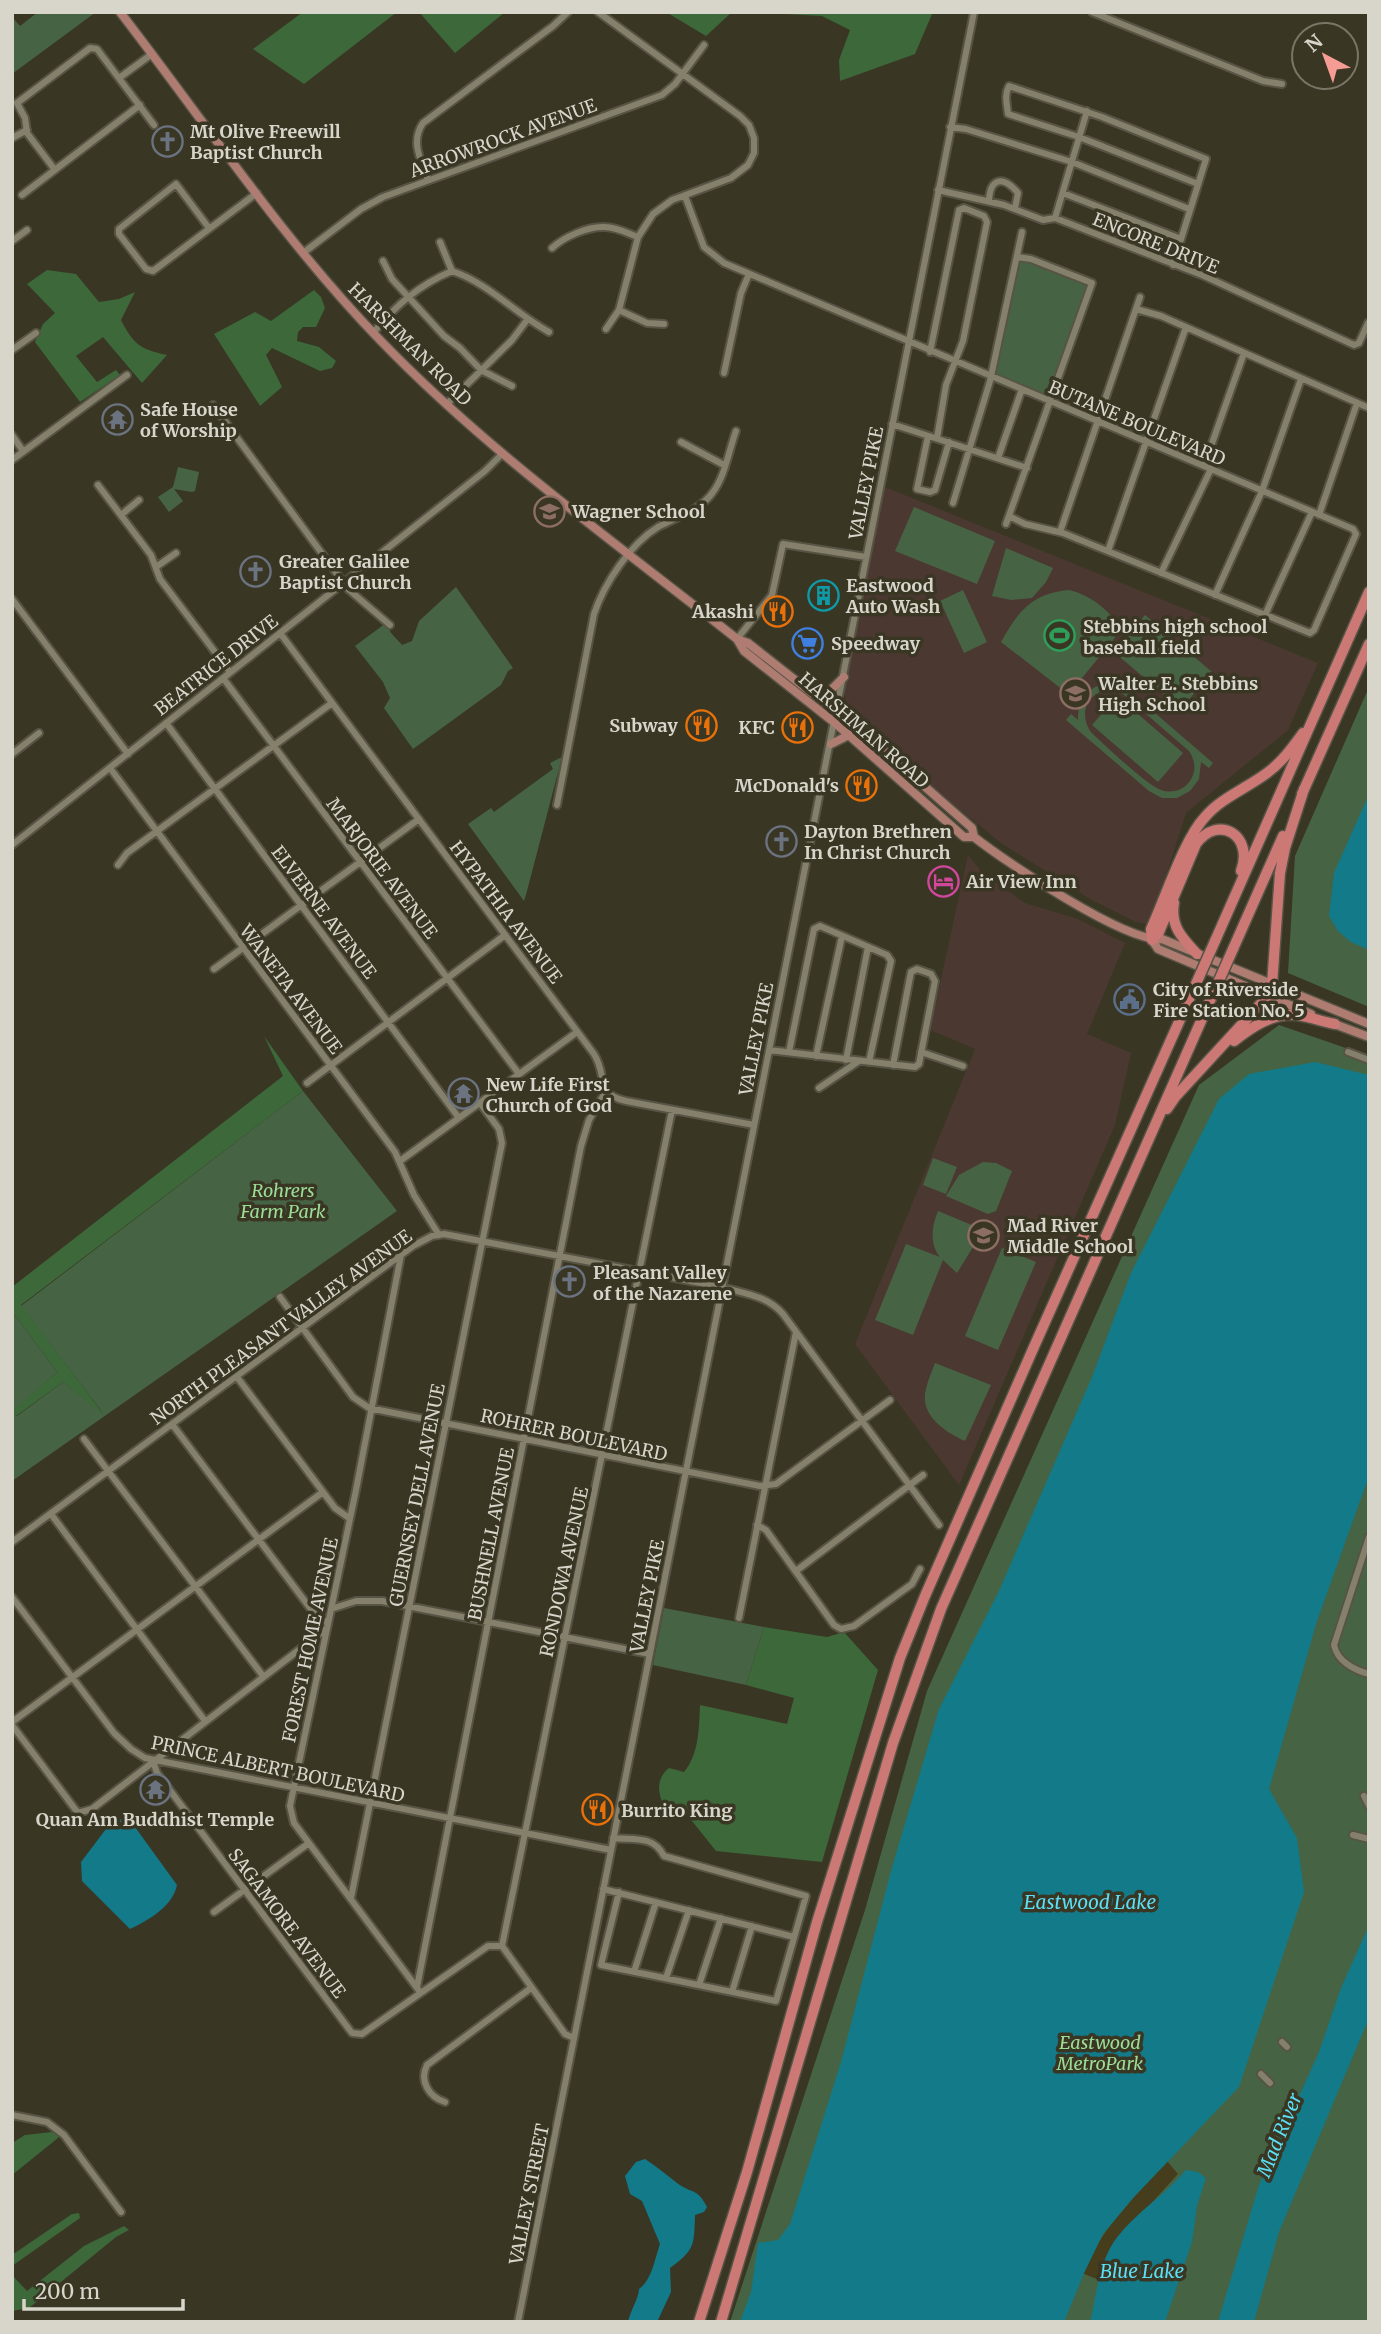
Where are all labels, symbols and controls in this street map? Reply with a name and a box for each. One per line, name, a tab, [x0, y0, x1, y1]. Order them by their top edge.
north arrow	[1290, 21, 1360, 91]
text: N	[1300, 29, 1327, 57]
street label: ARROWROCK AVENUE	[405, 93, 600, 183]
place label: Mt Olive Freewill Baptist Church	[190, 120, 341, 164]
church icon: Mt Olive Freewill Baptist Church	[150, 124, 184, 158]
street label: ENCORE DRIVE	[1089, 207, 1223, 279]
street label: HARSHMAN ROAD	[343, 277, 477, 411]
street label: BUTANE BOULEVARD	[1045, 375, 1229, 471]
place label: Safe House of Worship	[140, 398, 238, 442]
temple icon: Safe House of Worship	[100, 402, 134, 436]
street label: VALLEY PIKE	[844, 424, 888, 542]
school or university icon: Wagner School	[532, 494, 566, 528]
place label: Wagner School	[571, 500, 706, 523]
place label: Greater Galilee Baptist Church	[279, 550, 411, 594]
church icon: Greater Galilee Baptist Church	[239, 554, 273, 588]
place label: Eastwood Auto Wash	[845, 574, 940, 618]
building icon: Eastwood Auto Wash	[806, 578, 840, 612]
restaurant icon: Akashi	[760, 594, 794, 628]
place label: Akashi	[691, 600, 754, 623]
street label: BEATRICE DRIVE	[150, 609, 283, 720]
place label: Stebbins high school baseball field	[1083, 615, 1268, 659]
sports icon: Stebbins high school baseball field	[1043, 619, 1077, 653]
supermarket icon: Speedway	[791, 626, 825, 660]
place label: Speedway	[831, 632, 920, 655]
street label: HARSHMAN ROAD	[794, 667, 934, 793]
place label: Walter E. Stebbins High School	[1097, 672, 1258, 716]
school or university icon: Walter E. Stebbins High School	[1058, 676, 1092, 710]
restaurant icon: Subway	[684, 708, 718, 742]
restaurant icon: KFC	[781, 710, 815, 744]
place label: Subway	[609, 714, 678, 737]
place label: KFC	[738, 716, 775, 739]
restaurant icon: McDonald's	[845, 768, 879, 802]
place label: McDonald's	[735, 774, 839, 797]
street label: MARJORIE AVENUE	[321, 793, 443, 944]
place label: Dayton Brethren In Christ Church	[804, 820, 952, 864]
church icon: Dayton Brethren In Christ Church	[764, 824, 798, 858]
street label: HYPATHIA AVENUE	[445, 836, 567, 988]
street label: ELVERNE AVENUE	[266, 841, 382, 984]
hotel icon: Air View Inn	[926, 864, 960, 898]
place label: Air View Inn	[965, 870, 1077, 893]
street label: WANETA AVENUE	[234, 919, 348, 1059]
place label: City of Riverside Fire Station No. 5	[1153, 978, 1305, 1022]
street label: VALLEY PIKE	[734, 980, 778, 1098]
public building icon: City of Riverside Fire Station No. 5	[1113, 982, 1147, 1016]
place label: New Life First Church of God	[486, 1073, 612, 1117]
temple icon: New Life First Church of God	[446, 1077, 480, 1111]
park label: Rohrers Farm Park	[239, 1179, 326, 1223]
place label: Mad River Middle School	[1007, 1214, 1133, 1258]
school or university icon: Mad River Middle School	[967, 1218, 1001, 1252]
street label: NORTH PLEASANT VALLEY AVENUE	[146, 1224, 417, 1430]
place label: Pleasant Valley of the Nazarene	[593, 1261, 733, 1305]
church icon: Pleasant Valley of the Nazarene	[553, 1265, 587, 1299]
street label: GUERNSEY DELL AVENUE	[384, 1381, 450, 1608]
street label: ROHRER BOULEVARD	[478, 1404, 670, 1466]
street label: BUSHNELL AVENUE	[463, 1445, 519, 1622]
street label: RONDOWA AVENUE	[535, 1484, 593, 1659]
street label: FOREST HOME AVENUE	[277, 1535, 343, 1745]
street label: VALLEY PIKE	[625, 1537, 669, 1655]
street label: PRINCE ALBERT BOULEVARD	[149, 1731, 407, 1807]
temple icon: Quan Am Buddhist Temple	[138, 1772, 172, 1806]
restaurant icon: Burrito King	[581, 1793, 615, 1827]
place label: Burrito King	[621, 1799, 732, 1822]
place label: Quan Am Buddhist Temple	[36, 1808, 274, 1831]
street label: SAGAMORE AVENUE	[223, 1844, 351, 2003]
water label: Eastwood Lake	[1024, 1890, 1157, 1914]
park label: Eastwood MetroPark	[1056, 2031, 1143, 2075]
water label: Mad River	[1251, 2089, 1307, 2182]
street label: VALLEY STREET	[504, 2121, 554, 2267]
water label: Blue Lake	[1100, 2259, 1185, 2283]
scale bar	[24, 2268, 184, 2312]
text: 200 m	[35, 2278, 100, 2305]

